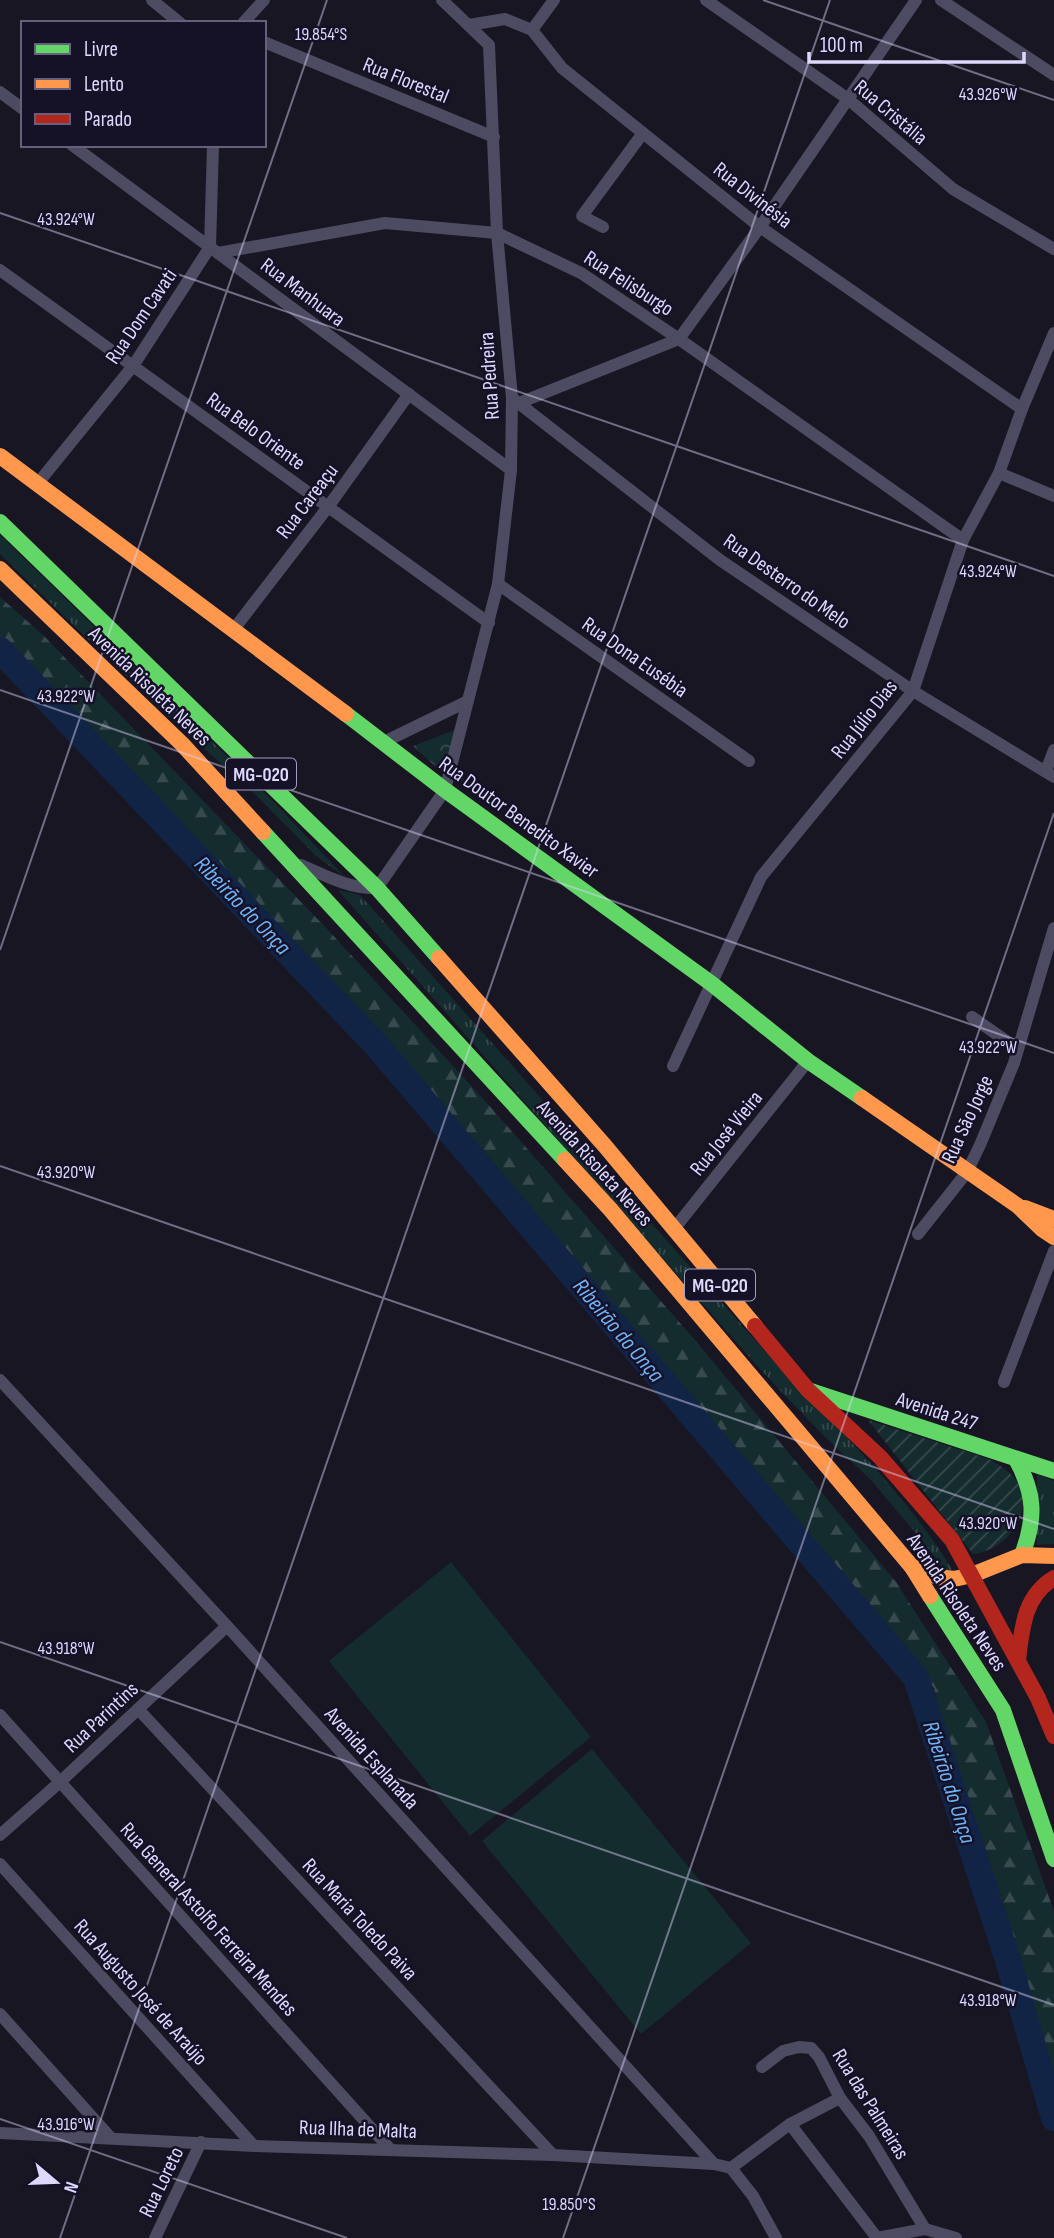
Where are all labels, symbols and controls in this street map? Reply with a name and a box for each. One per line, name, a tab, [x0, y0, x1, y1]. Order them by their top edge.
legend	[21, 21, 266, 147]
scale bar	[809, 21, 1024, 65]
text: 19.854°S	[295, 24, 347, 45]
text: 100 m	[820, 33, 863, 58]
text: Livre	[84, 37, 118, 62]
street label: Rua Florestal	[359, 52, 452, 109]
text: Lento	[84, 72, 124, 97]
street label: Rua Cristália	[849, 74, 932, 150]
text: 43.926°W	[959, 84, 1018, 105]
text: Parado	[84, 107, 132, 132]
street label: Rua Divinésia	[708, 157, 797, 234]
text: 43.924°W	[37, 209, 95, 230]
street label: Rua Felisburgo	[579, 245, 678, 322]
street label: Rua Manhuara	[256, 253, 350, 332]
street label: Rua Dom Cavati	[100, 264, 182, 369]
street label: Rua Pedreira	[474, 331, 505, 421]
street label: Rua Belo Oriente	[201, 387, 310, 476]
street label: Rua Careaçu	[271, 459, 344, 544]
street label: Rua Desterro do Melo	[719, 528, 855, 634]
text: 43.924°W	[959, 561, 1017, 582]
street label: Rua Dona Eusébia	[577, 612, 692, 703]
street label: Avenida Risoleta Neves	[82, 621, 216, 751]
street label: Rua Júlio Dias	[826, 675, 903, 764]
text: 43.922°W	[37, 686, 95, 707]
street label: Rua Doutor Benedito Xavier	[434, 751, 603, 884]
road number: MG-020	[226, 758, 296, 790]
water label: Ribeirão do Onça	[188, 850, 297, 962]
text: 43.922°W	[959, 1037, 1017, 1058]
street label: Rua São Jorge	[936, 1071, 999, 1167]
street label: Rua José Vieira	[685, 1086, 768, 1181]
street label: Avenida Risoleta Neves	[531, 1094, 658, 1232]
text: 43.920°W	[37, 1162, 96, 1183]
road number: MG-020	[685, 1270, 755, 1301]
water label: Ribeirão do Onça	[567, 1273, 670, 1389]
street label: Avenida 247	[892, 1386, 981, 1436]
text: 43.920°W	[959, 1513, 1018, 1534]
street label: Avenida Risoleta Neves	[901, 1528, 1012, 1676]
text: 43.918°W	[37, 1638, 95, 1659]
street label: Rua Parintins	[59, 1677, 144, 1758]
street label: Avenida Esplanada	[319, 1701, 424, 1815]
water label: Ribeirão do Onça	[916, 1718, 982, 1848]
street label: Rua General Astolfo Ferreira Mendes	[115, 1817, 302, 2021]
street label: Rua Maria Toledo Paiva	[297, 1853, 422, 1985]
street label: Rua Augusto José de Araújo	[68, 1914, 213, 2071]
text: 43.918°W	[959, 1990, 1017, 2011]
street label: Rua das Palmeiras	[827, 2044, 914, 2164]
text: 43.916°W	[37, 2114, 95, 2135]
street label: Rua Ilha de Malta	[299, 2115, 417, 2144]
street label: Rua Loreto	[134, 2143, 189, 2221]
north arrow	[21, 2147, 91, 2217]
text: N	[58, 2179, 83, 2196]
text: 19.850°S	[542, 2194, 596, 2215]

